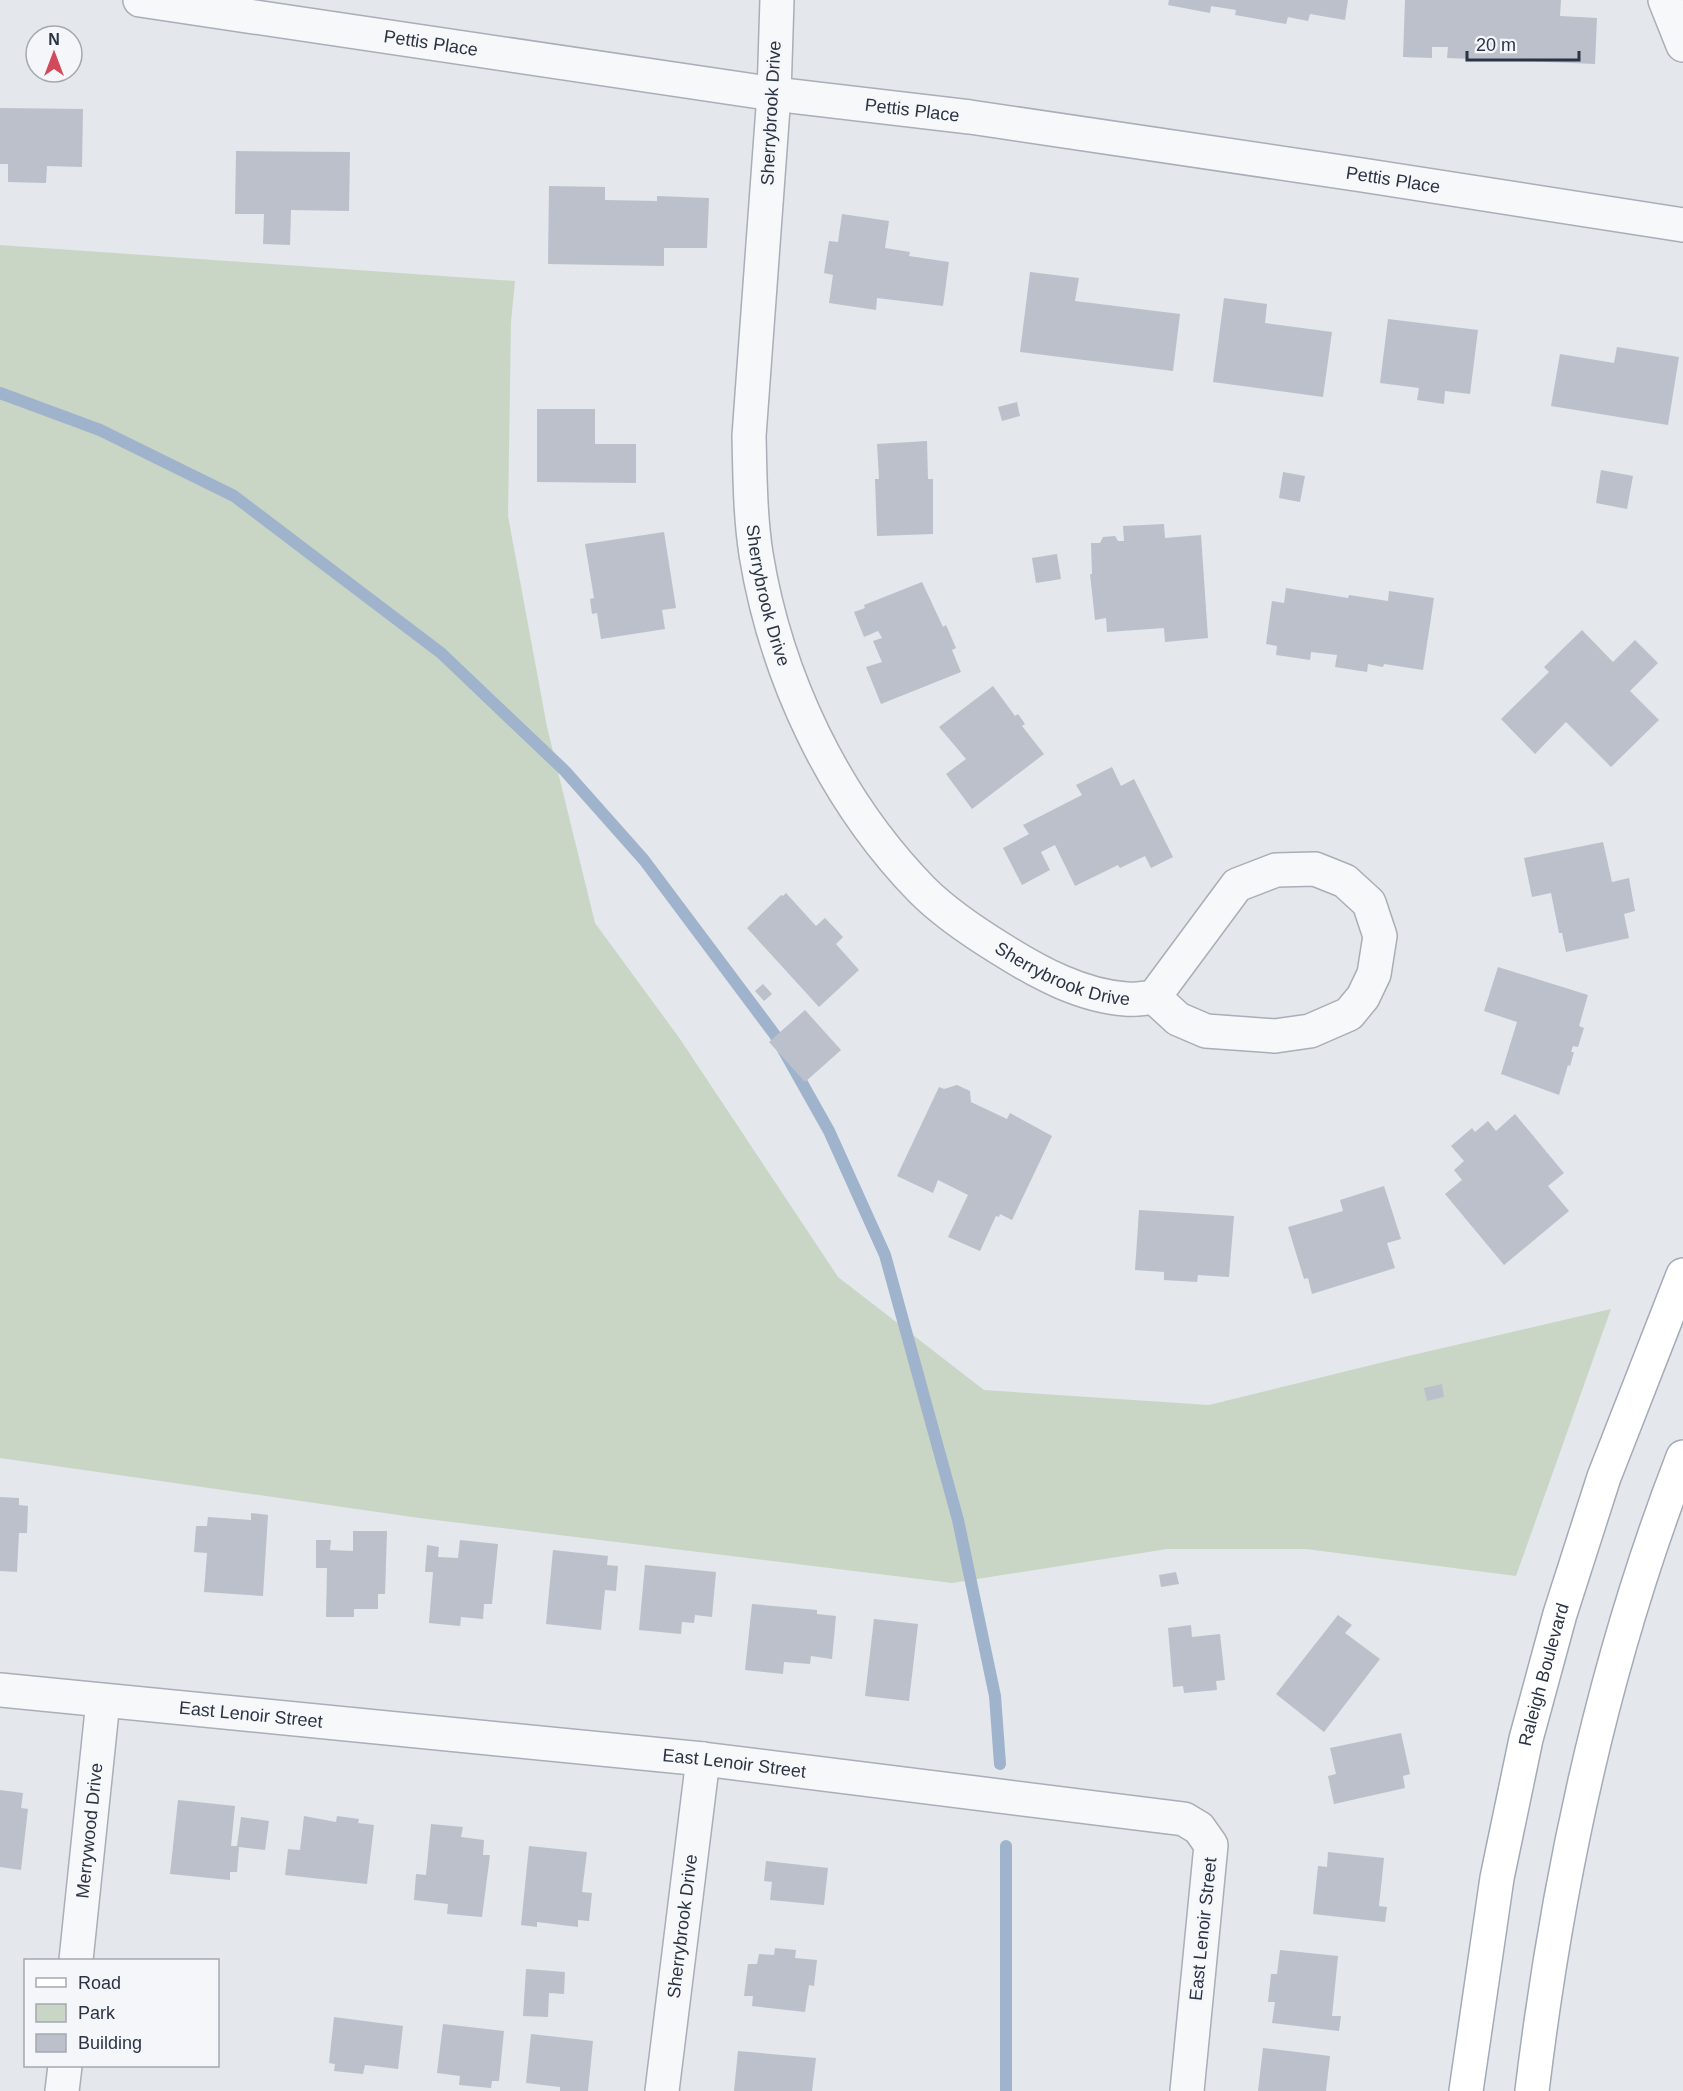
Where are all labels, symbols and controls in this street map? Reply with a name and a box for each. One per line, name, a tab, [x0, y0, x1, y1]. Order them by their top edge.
north arrow	[24, 24, 84, 84]
scale bar	[1467, 24, 1580, 62]
street label: Pettis Place	[382, 26, 479, 60]
text: N	[48, 31, 60, 48]
text: 20 m	[1476, 35, 1516, 55]
street label: Sherrybrook Drive	[757, 40, 785, 186]
street label: Pettis Place	[864, 95, 961, 126]
street label: Pettis Place	[1345, 163, 1442, 197]
street label: Sherrybrook Drive	[743, 523, 794, 669]
street label: Sherrybrook Drive	[991, 938, 1131, 1009]
street label: Raleigh Boulevard	[1515, 1601, 1573, 1748]
street label: East Lenoir Street	[178, 1698, 324, 1732]
street label: East Lenoir Street	[662, 1745, 807, 1782]
street label: Merrywood Drive	[72, 1762, 106, 1899]
street label: Sherrybrook Drive	[664, 1853, 701, 1999]
street label: East Lenoir Street	[1186, 1856, 1220, 2002]
legend	[24, 1959, 219, 2067]
text: Road	[78, 1973, 121, 1993]
text: Park	[78, 2003, 116, 2023]
text: Building	[78, 2033, 142, 2053]

